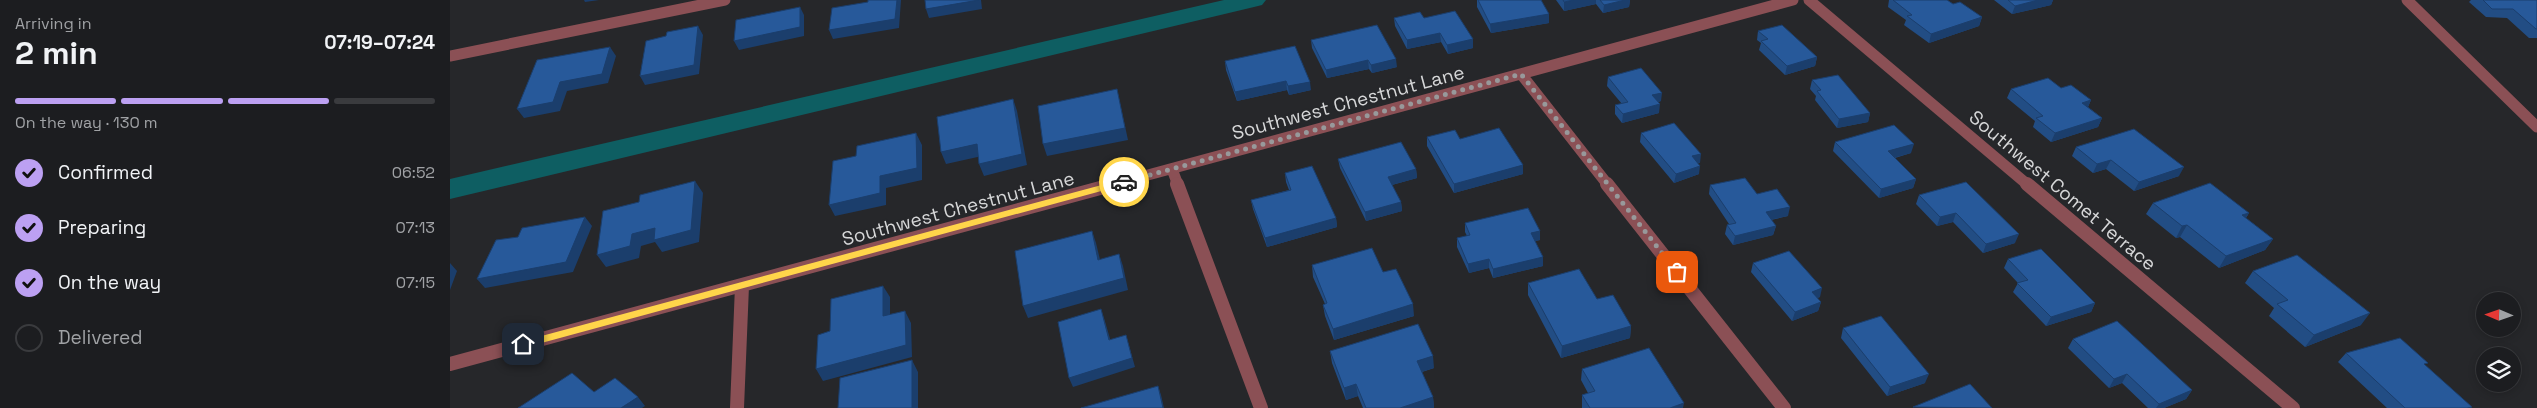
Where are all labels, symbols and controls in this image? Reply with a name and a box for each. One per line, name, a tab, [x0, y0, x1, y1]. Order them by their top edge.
text: Arriving in	[15, 13, 92, 34]
text: 07:19–07:24	[324, 30, 435, 55]
text: 2 min	[15, 33, 98, 73]
street label: Southwest Chestnut Lane	[1229, 59, 1467, 146]
street label: Southwest Comet Terrace	[1964, 105, 2162, 276]
text: On the way · 130 m	[15, 112, 158, 133]
courier	[1099, 157, 1149, 207]
icon: check	[15, 159, 43, 187]
text: Confirmed	[58, 160, 153, 185]
text: 06:52	[392, 162, 435, 183]
street label: Southwest Chestnut Lane	[839, 165, 1077, 252]
icon: car	[1110, 168, 1138, 196]
icon: check	[15, 214, 43, 242]
text: Preparing	[58, 215, 146, 240]
text: 07:13	[396, 217, 435, 238]
pin	[1656, 251, 1698, 293]
icon: bag	[1663, 258, 1691, 286]
icon: check	[15, 269, 43, 297]
text: On the way	[58, 270, 161, 295]
text: 07:15	[396, 272, 435, 293]
north arrow	[2476, 292, 2521, 338]
map controls	[2476, 292, 2521, 392]
pin	[502, 323, 544, 365]
text: Delivered	[58, 325, 143, 350]
icon: home	[509, 330, 537, 358]
button: layers	[2476, 347, 2521, 392]

